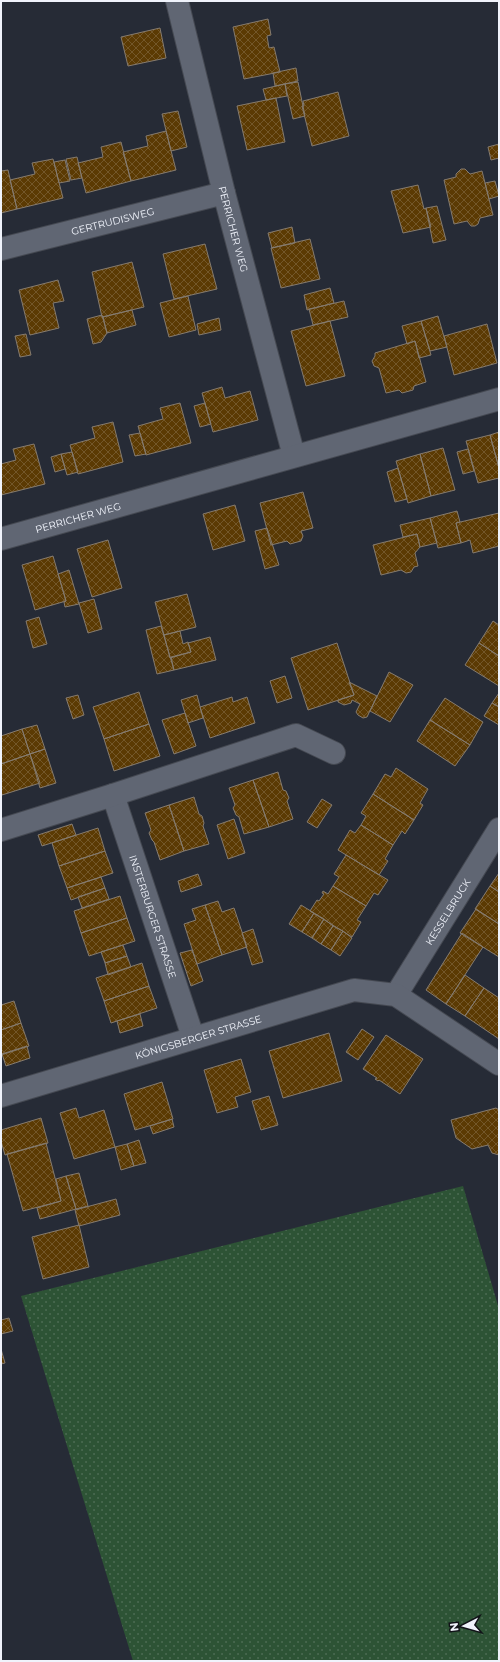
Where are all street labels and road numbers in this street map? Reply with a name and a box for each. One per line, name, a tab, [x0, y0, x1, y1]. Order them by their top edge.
street label: PERRICHER WEG	[216, 185, 251, 273]
street label: GERTRUDISWEG	[70, 204, 155, 238]
street label: PERRICHER WEG	[34, 499, 122, 536]
street label: INSTERBURGER STRASSE	[127, 853, 180, 980]
street label: KESSELBRUCK	[422, 875, 474, 947]
street label: KÖNIGSBERGER STRASSE	[134, 1012, 263, 1062]

